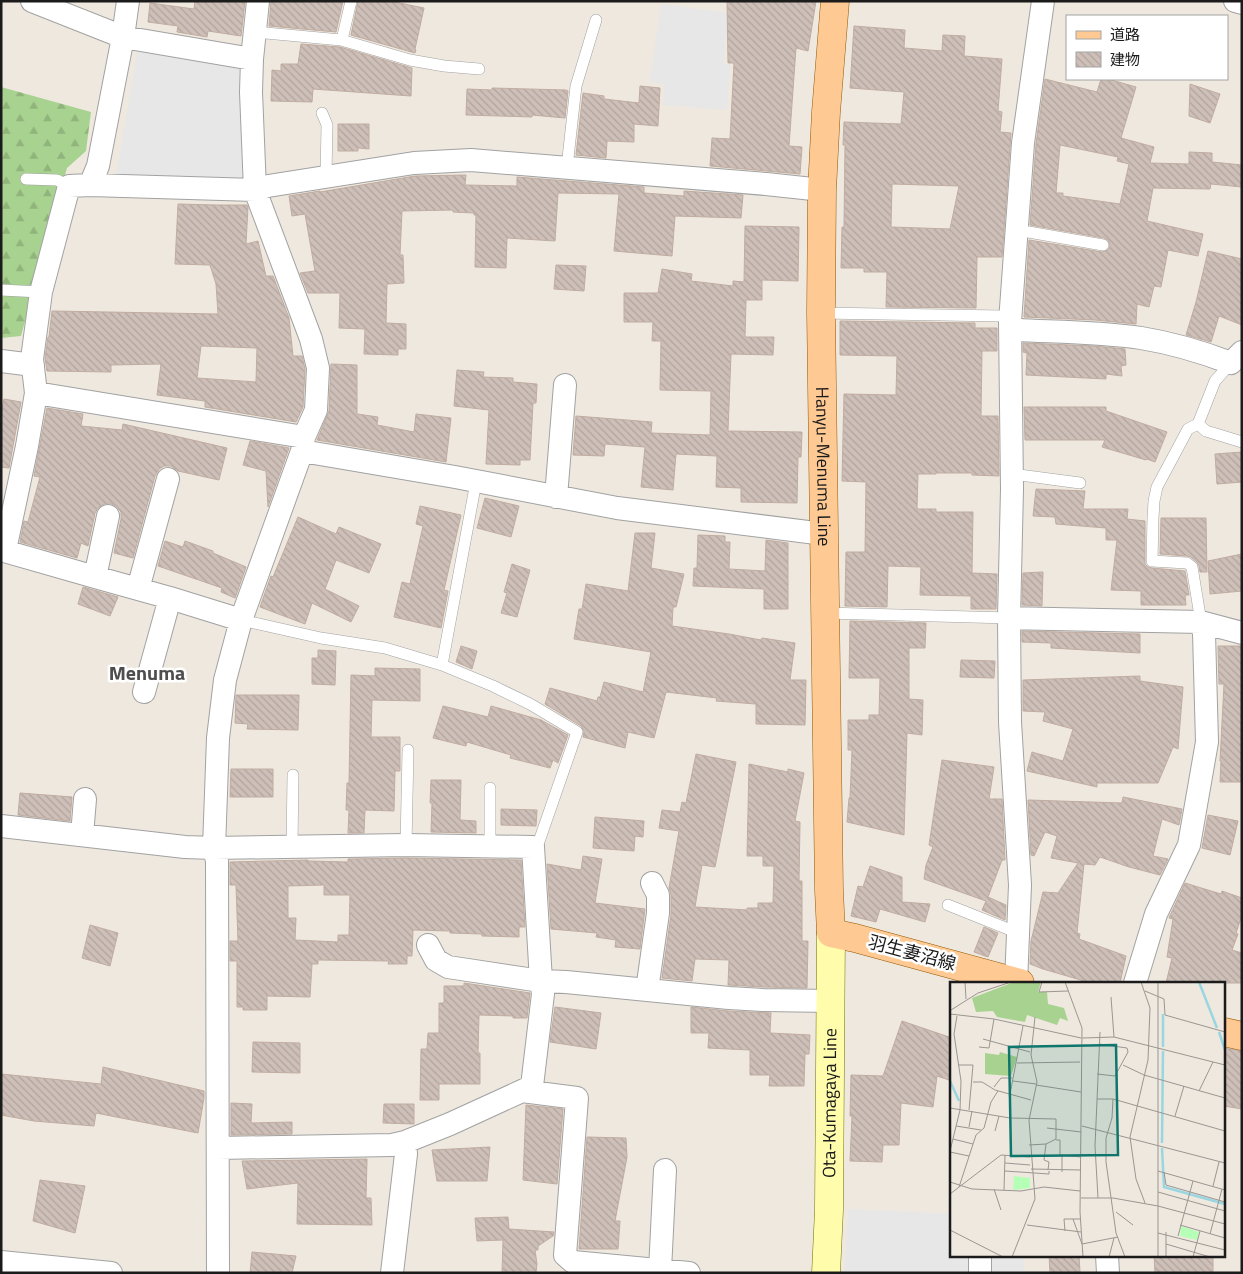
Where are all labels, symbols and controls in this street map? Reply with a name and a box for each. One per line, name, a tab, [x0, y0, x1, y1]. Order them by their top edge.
legend	[1066, 15, 1228, 80]
text: 道路	[1110, 23, 1140, 46]
text: 建物	[1110, 48, 1140, 71]
street label: Hanyu-Menuma Line	[809, 386, 838, 547]
district label: Menuma	[109, 657, 185, 688]
street label: 羽生妻沼線	[865, 928, 959, 977]
inset map	[950, 982, 1226, 1256]
street label: Ota-Kumagaya Line	[815, 1028, 843, 1178]

